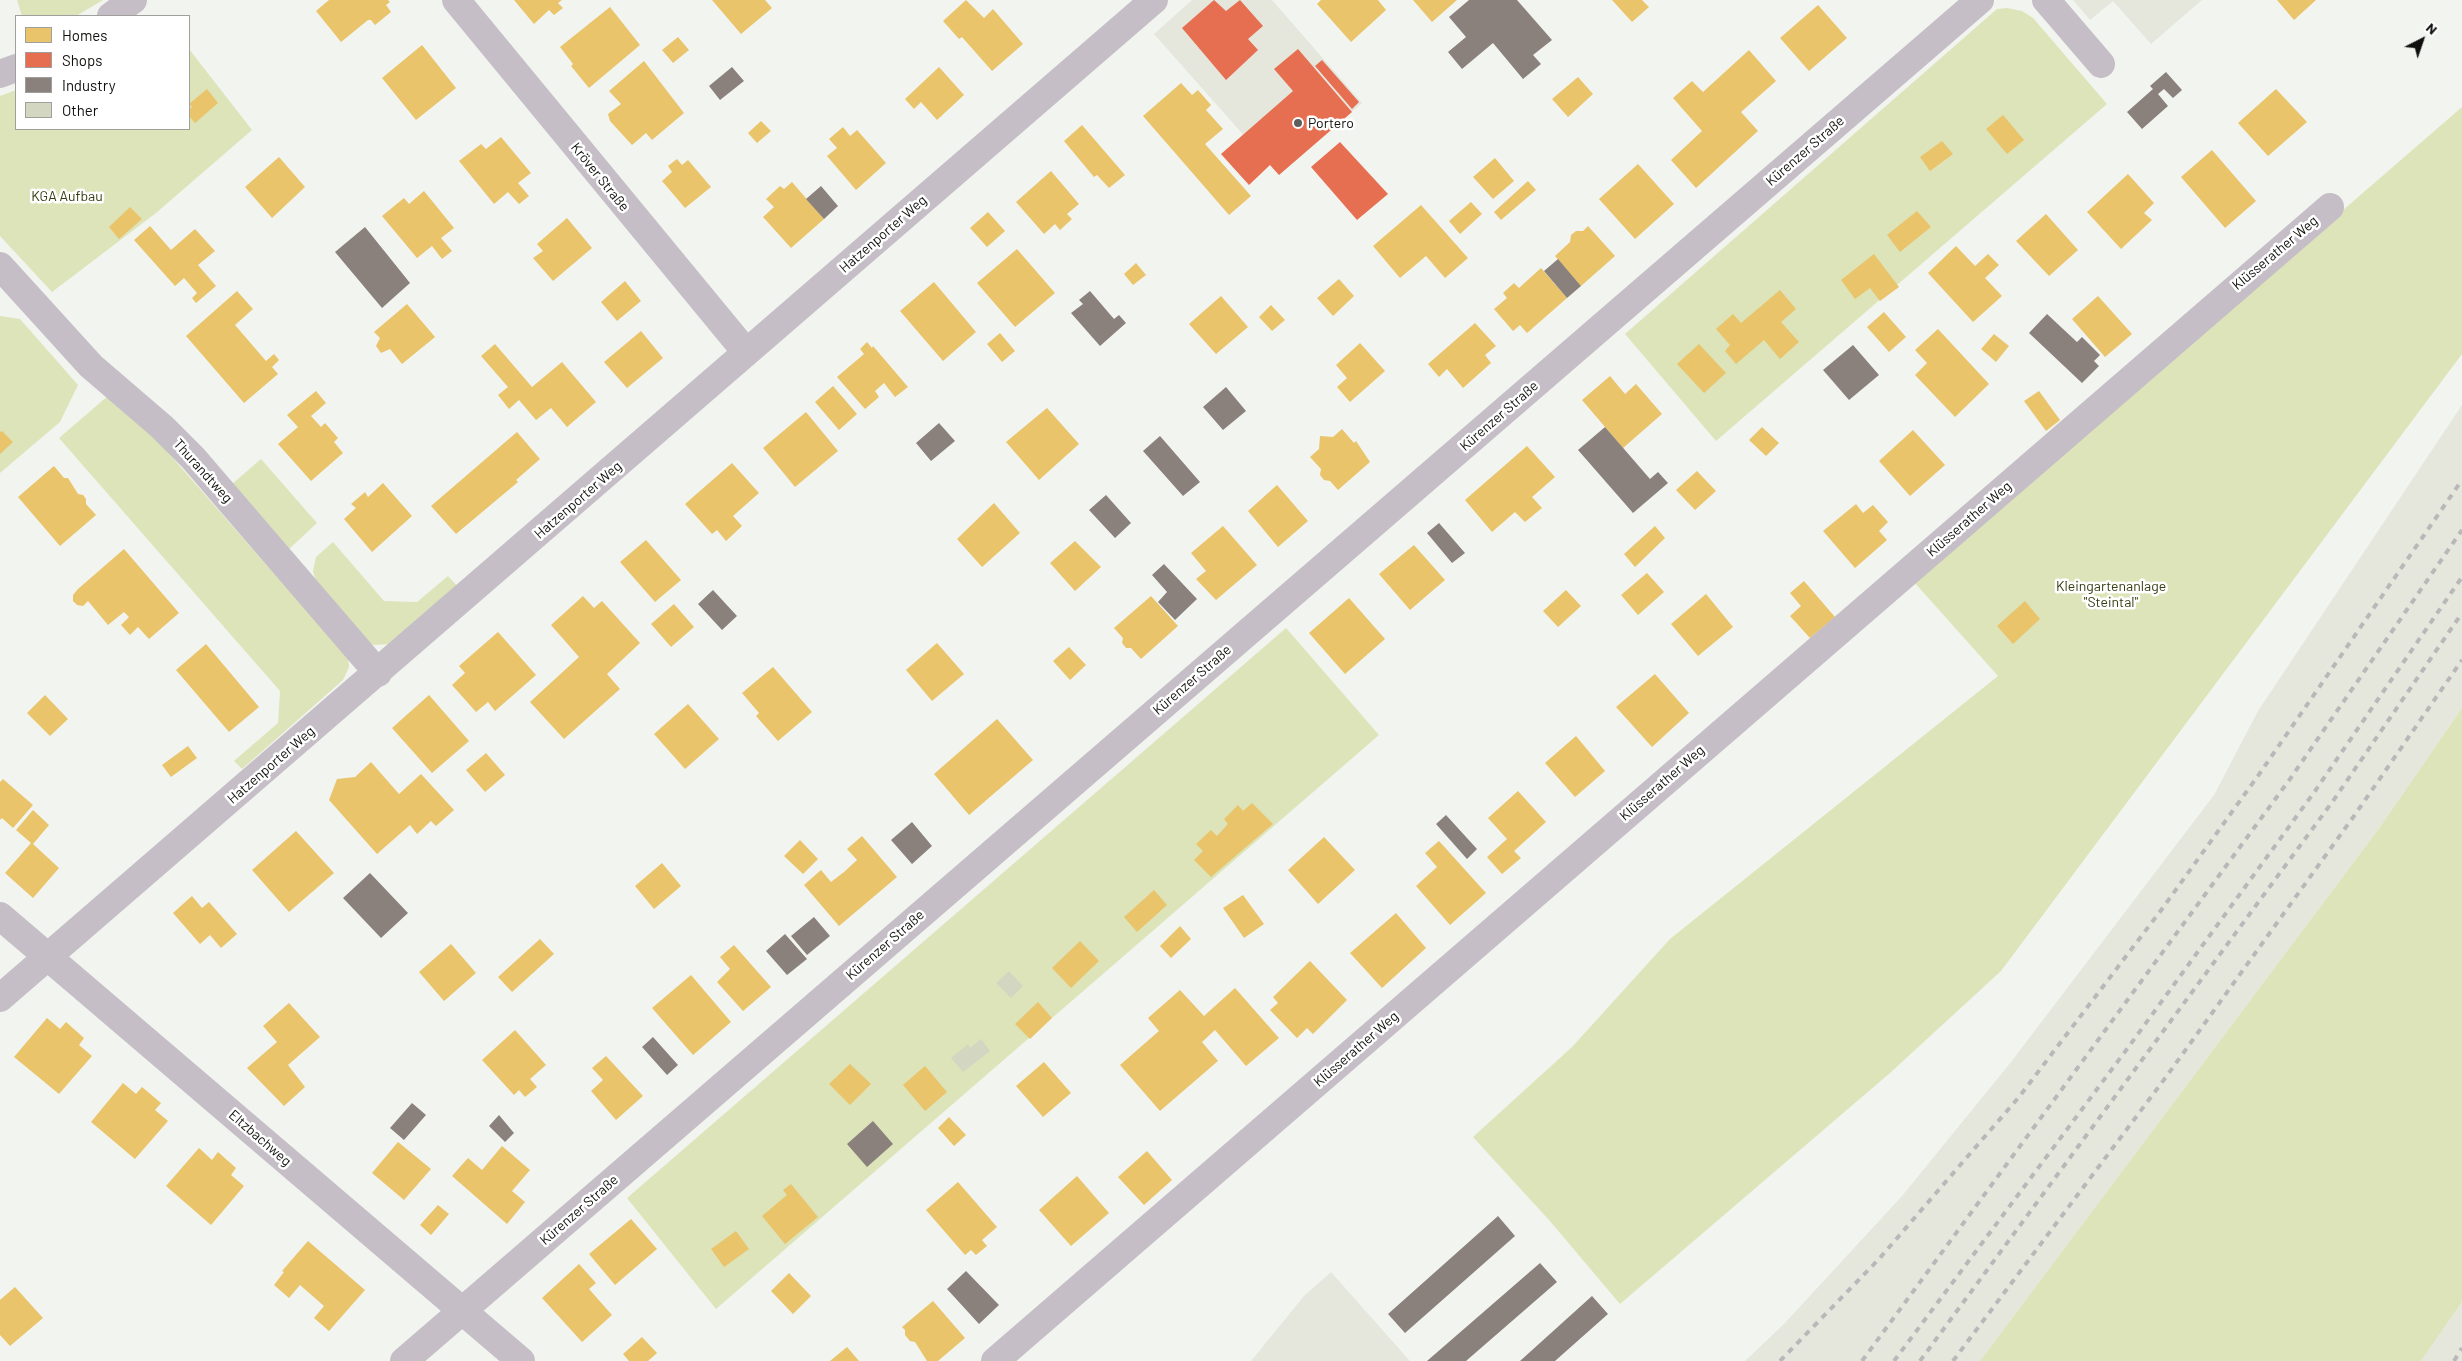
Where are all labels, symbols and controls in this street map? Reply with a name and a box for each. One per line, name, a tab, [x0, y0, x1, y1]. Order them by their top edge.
legend	[15, 15, 190, 130]
north arrow	[2397, 15, 2447, 65]
text: N	[2423, 19, 2441, 38]
text: Homes	[62, 26, 107, 44]
text: Shops	[62, 51, 102, 69]
text: Industry	[62, 76, 116, 94]
text: Other	[62, 101, 98, 119]
street label: Kürenzer Straße	[1762, 112, 1848, 190]
place label: Portero	[1308, 115, 1354, 131]
marker: Portero	[1292, 117, 1304, 129]
street label: Kröver Straße	[567, 139, 633, 215]
park label: KGA Aufbau	[31, 188, 103, 204]
street label: Hatzenporter Weg	[836, 192, 930, 276]
street label: Klüsserather Weg	[2229, 212, 2321, 294]
street label: Kürenzer Straße	[1456, 377, 1542, 455]
street label: Thurandtweg	[170, 436, 236, 506]
street label: Hatzenporter Weg	[531, 458, 625, 542]
street label: Klüsserather Weg	[1923, 478, 2015, 560]
park label: Kleingartenanlage "Steintal"	[2056, 578, 2166, 610]
street label: Kürenzer Straße	[1149, 641, 1235, 719]
street label: Hatzenporter Weg	[224, 723, 318, 807]
street label: Klüsserather Weg	[1616, 742, 1708, 824]
street label: Kürenzer Straße	[842, 906, 928, 984]
street label: Klüsserather Weg	[1310, 1008, 1402, 1090]
street label: Eltzbachweg	[225, 1106, 295, 1170]
street label: Kürenzer Straße	[536, 1171, 622, 1249]

